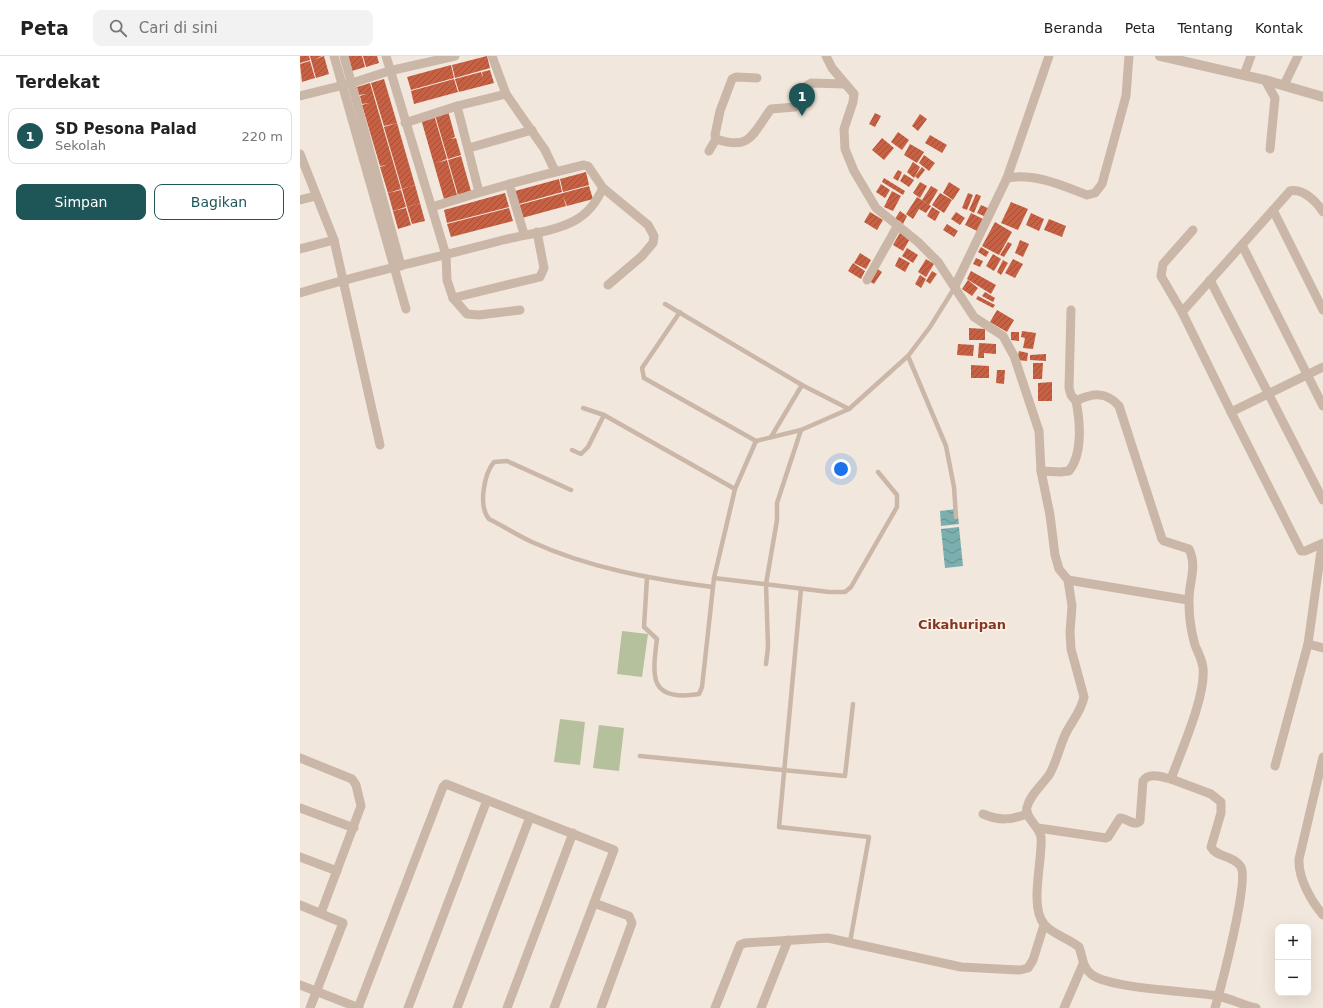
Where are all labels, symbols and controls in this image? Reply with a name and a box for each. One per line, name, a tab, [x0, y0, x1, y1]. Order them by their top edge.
search box	[93, 10, 373, 46]
text: Peta	[20, 17, 69, 39]
icon: search	[107, 17, 129, 39]
text: Cari di sini	[139, 19, 218, 37]
text: Beranda	[1044, 20, 1103, 36]
text: Peta	[1125, 20, 1155, 36]
text: Tentang	[1177, 20, 1233, 36]
text: Kontak	[1255, 20, 1303, 36]
text: Terdekat	[16, 72, 100, 92]
pin: 1	[789, 83, 815, 116]
text: SD Pesona Palad	[55, 120, 197, 138]
text: 1	[25, 129, 35, 144]
text: 220 m	[241, 129, 283, 144]
text: Sekolah	[55, 138, 106, 153]
button: Simpan	[16, 184, 146, 220]
button: Bagikan	[154, 184, 284, 220]
your location	[831, 459, 851, 479]
district label: Cikahuripan	[918, 617, 1006, 632]
map controls	[1275, 924, 1311, 996]
button: +	[1275, 924, 1311, 960]
button: −	[1275, 960, 1311, 996]

